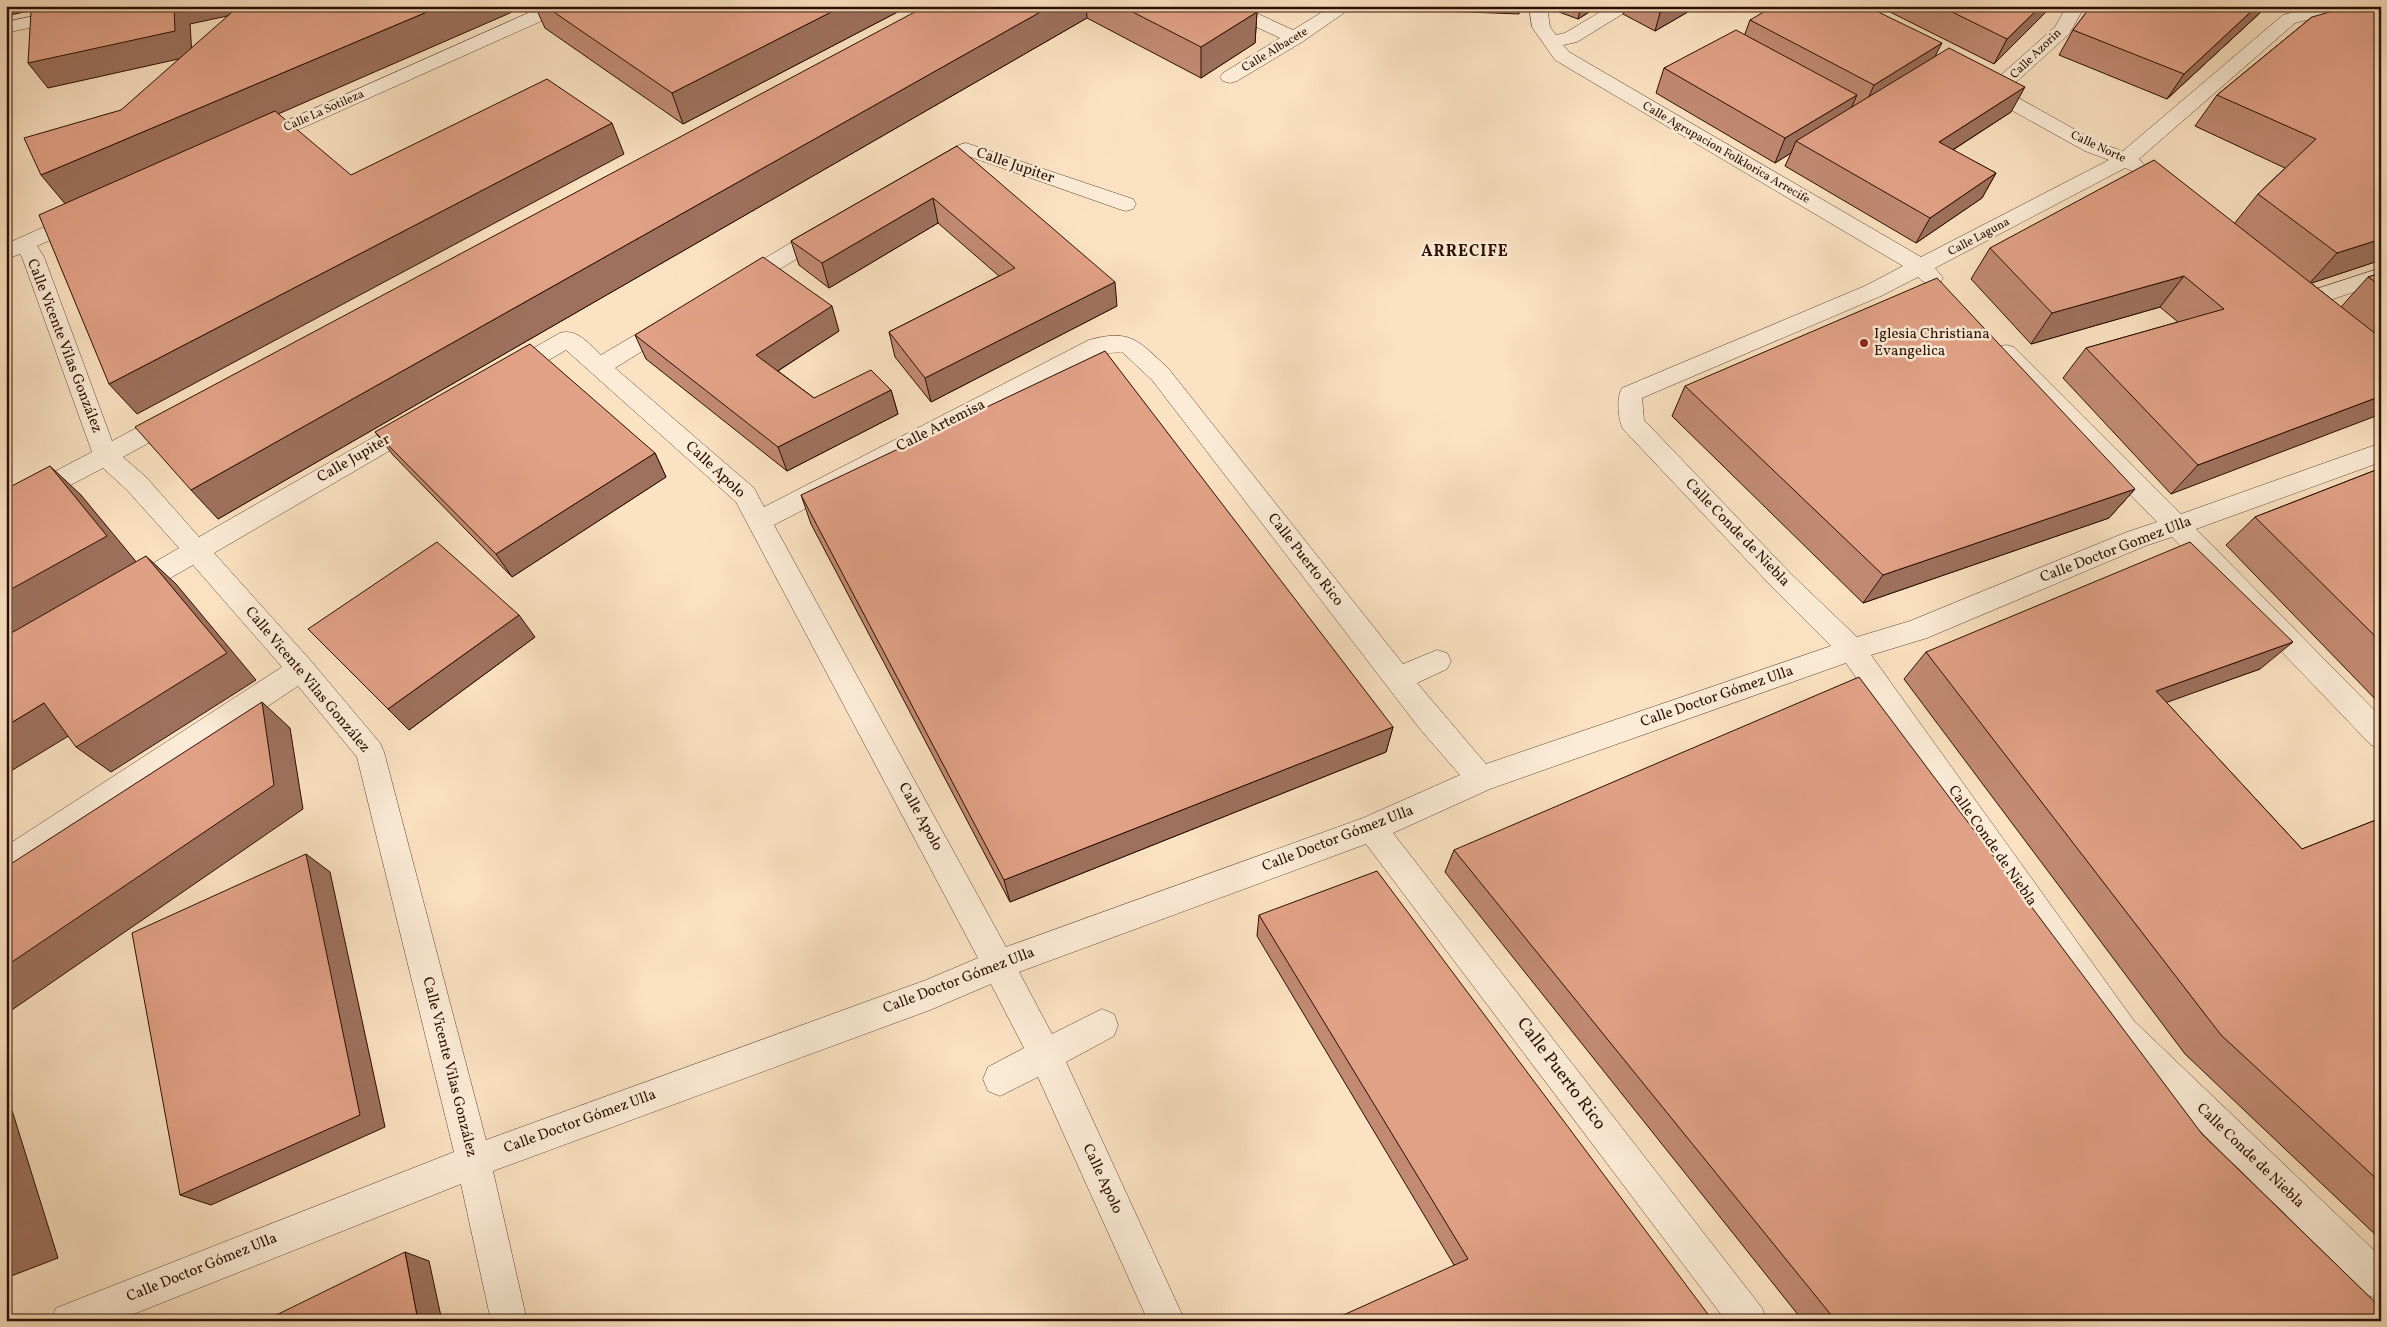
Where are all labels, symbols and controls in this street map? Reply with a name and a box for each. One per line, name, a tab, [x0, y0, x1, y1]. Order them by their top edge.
street label: Calle Albacete	[1239, 24, 1311, 76]
street label: Calle Azorin	[2007, 25, 2065, 83]
street label: Calle La Sotileza	[281, 86, 367, 136]
street label: Calle Agrupacion Folklorica Arrecife	[1639, 98, 1813, 208]
street label: Calle Norte	[2068, 127, 2128, 167]
street label: Calle Jupiter	[973, 143, 1057, 189]
street label: Calle Laguna	[1945, 214, 2013, 260]
district label: ARRECIFE	[1421, 241, 1509, 263]
street label: Calle Vicente Vilas González	[21, 256, 107, 436]
place label: Iglesia Christiana Evangelica	[1874, 324, 1990, 362]
marker: Iglesia Christiana Evangelica	[1858, 337, 1870, 349]
street label: Calle Artemisa	[893, 395, 989, 457]
street label: Calle Jupiter	[314, 430, 394, 488]
street label: Calle Apolo	[680, 437, 750, 503]
street label: Calle Conde de Niebla	[1680, 474, 1794, 592]
street label: Calle Puerto Rico	[1262, 509, 1348, 611]
street label: Calle Doctor Gomez Ulla	[2037, 511, 2195, 589]
street label: Calle Vicente Vilas González	[240, 602, 374, 758]
street label: Calle Doctor Gómez Ulla	[1638, 661, 1796, 733]
street label: Calle Apolo	[893, 779, 947, 855]
street label: Calle Conde de Niebla	[1942, 781, 2042, 911]
street label: Calle Doctor Gómez Ulla	[1259, 800, 1417, 878]
street label: Calle Doctor Gómez Ulla	[880, 942, 1038, 1020]
street label: Calle Vicente Vilas González	[416, 975, 482, 1159]
street label: Calle Puerto Rico	[1510, 1013, 1612, 1135]
street label: Calle Doctor Gómez Ulla	[501, 1085, 659, 1159]
street label: Calle Conde de Niebla	[2191, 1099, 2309, 1213]
street label: Calle Apolo	[1077, 1140, 1127, 1218]
street label: Calle Doctor Gómez Ulla	[124, 1228, 280, 1308]

